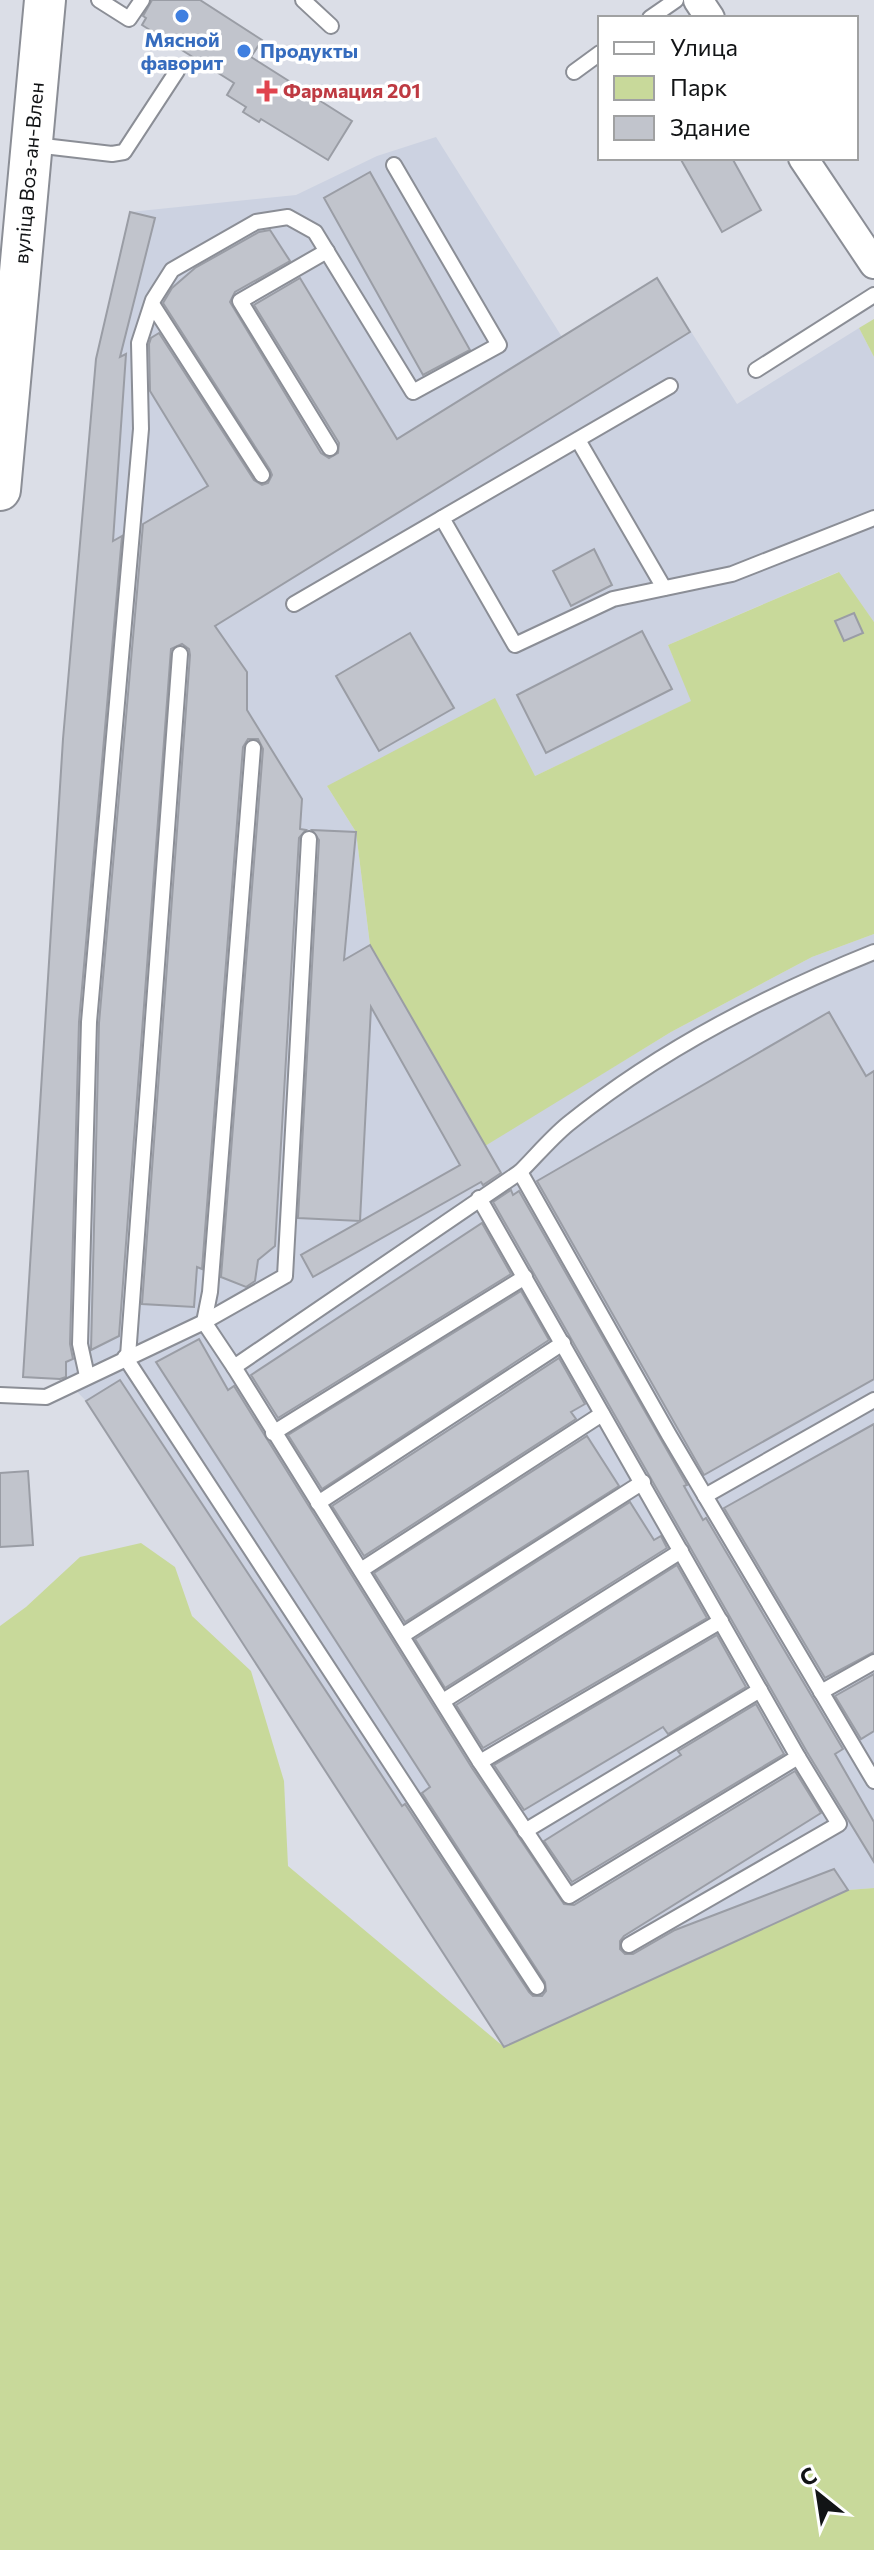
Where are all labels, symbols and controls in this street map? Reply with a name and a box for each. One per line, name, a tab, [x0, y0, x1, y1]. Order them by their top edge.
marker: Мясной фаворит	[173, 7, 191, 25]
legend	[598, 16, 858, 160]
place label: Мясной фаворит	[141, 27, 224, 74]
text: Улица	[670, 32, 738, 61]
place label: Продукты	[260, 38, 358, 62]
marker: Продукты	[235, 42, 253, 60]
text: Парк	[670, 72, 727, 101]
place label: Фармация 201	[283, 78, 421, 102]
street label: вуліца Воз-ан-Влен	[8, 81, 48, 265]
marker: Фармация 201	[258, 82, 276, 100]
text: Здание	[670, 112, 750, 141]
north arrow	[778, 2454, 858, 2534]
text: С	[794, 2461, 821, 2492]

